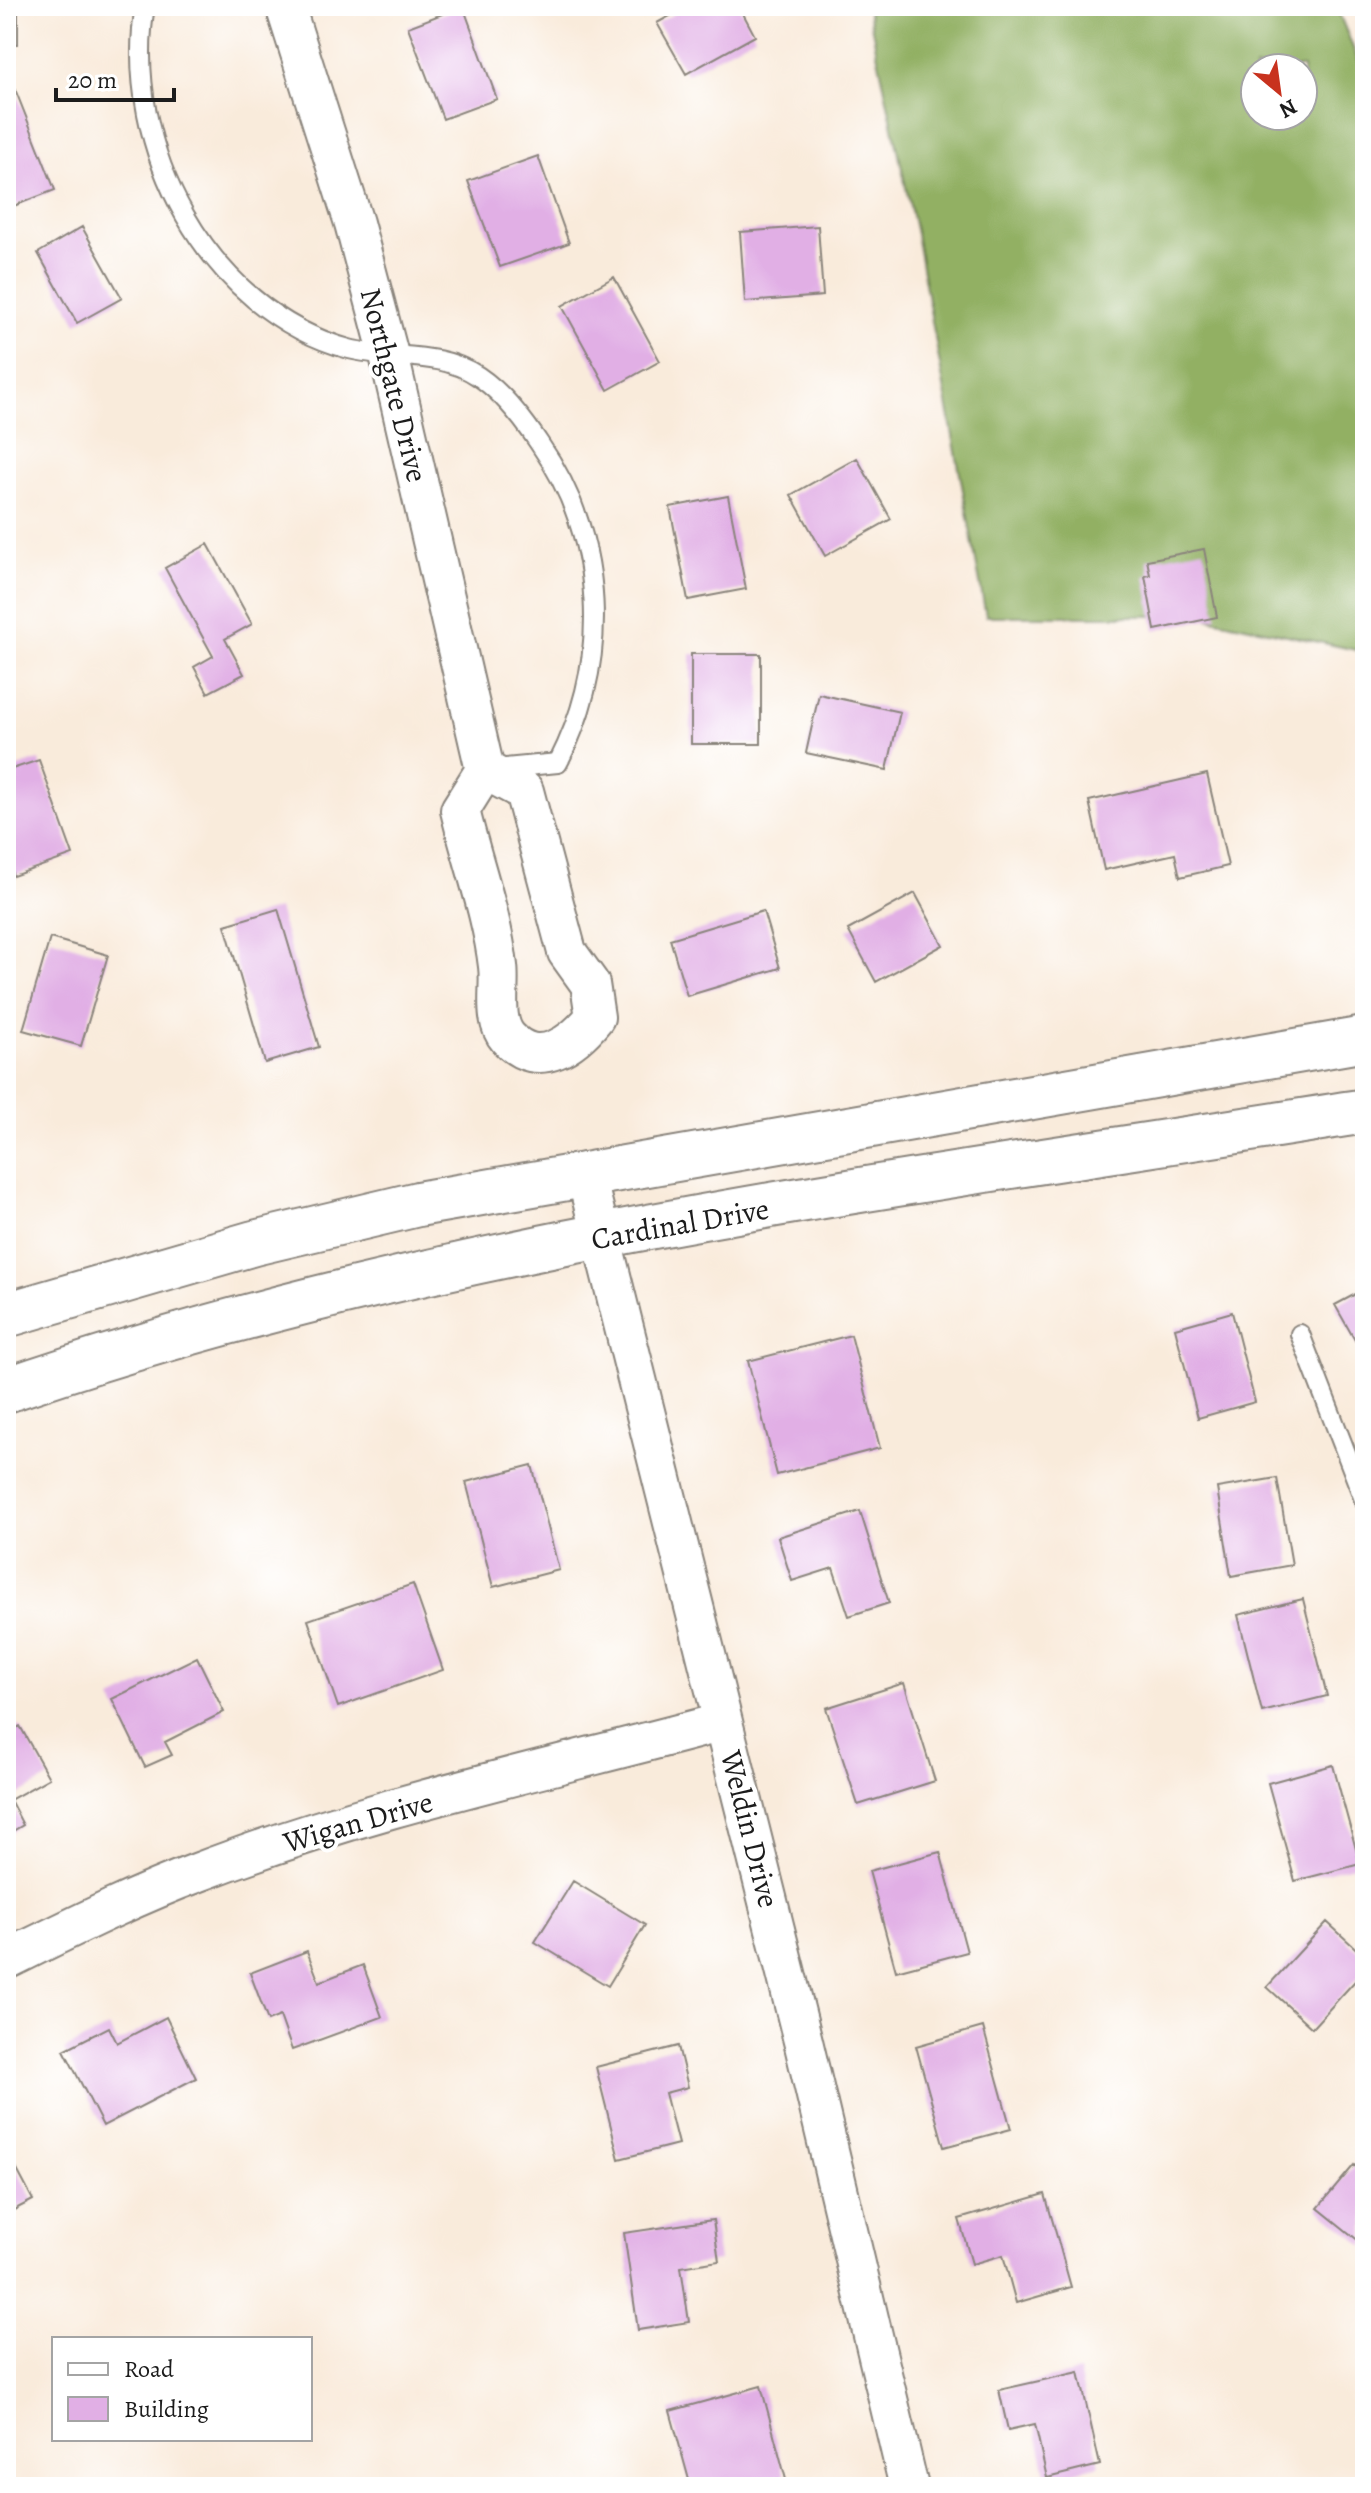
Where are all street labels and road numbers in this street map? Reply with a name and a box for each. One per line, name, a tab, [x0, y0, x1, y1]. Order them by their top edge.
street label: Northgate Drive	[351, 284, 437, 486]
street label: Cardinal Drive	[588, 1189, 772, 1259]
street label: Weldin Drive	[711, 1745, 789, 1912]
street label: Wigan Drive	[278, 1782, 437, 1863]

